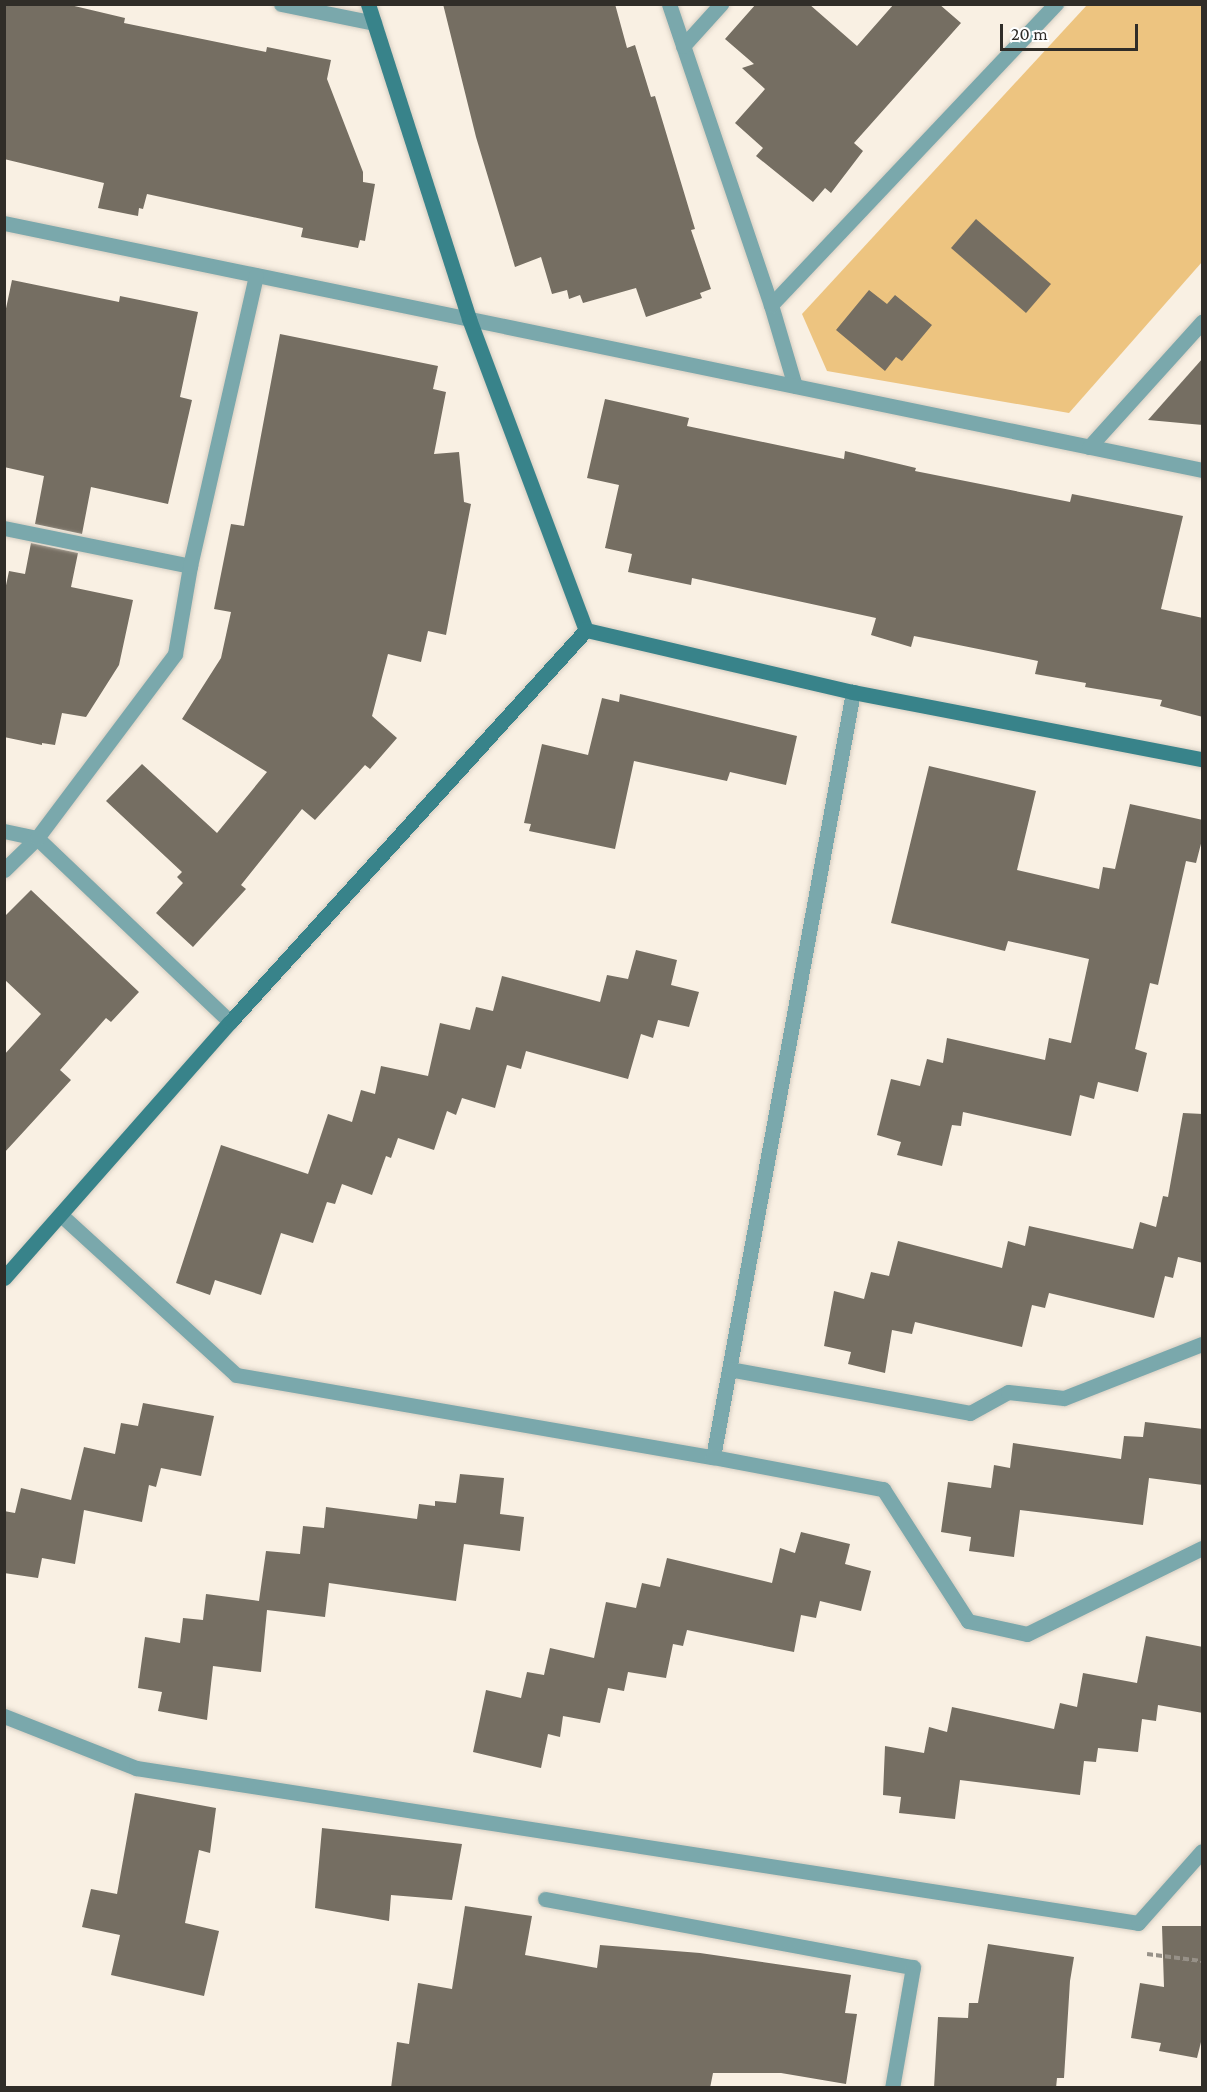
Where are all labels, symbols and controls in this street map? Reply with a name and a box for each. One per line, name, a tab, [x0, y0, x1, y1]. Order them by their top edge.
scale bar	[1003, 12, 1141, 50]
text: 20 m	[1011, 24, 1048, 44]

